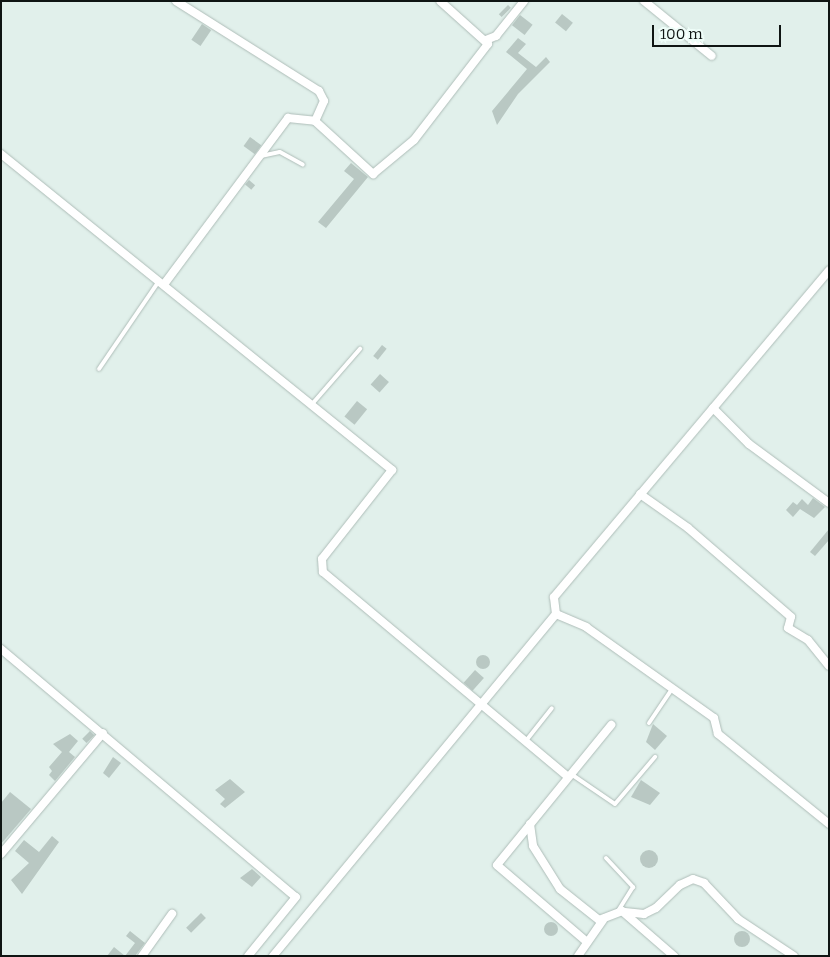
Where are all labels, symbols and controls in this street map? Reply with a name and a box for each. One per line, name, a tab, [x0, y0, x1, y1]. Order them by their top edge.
scale bar	[655, 15, 784, 47]
text: 100 m	[660, 25, 703, 43]

